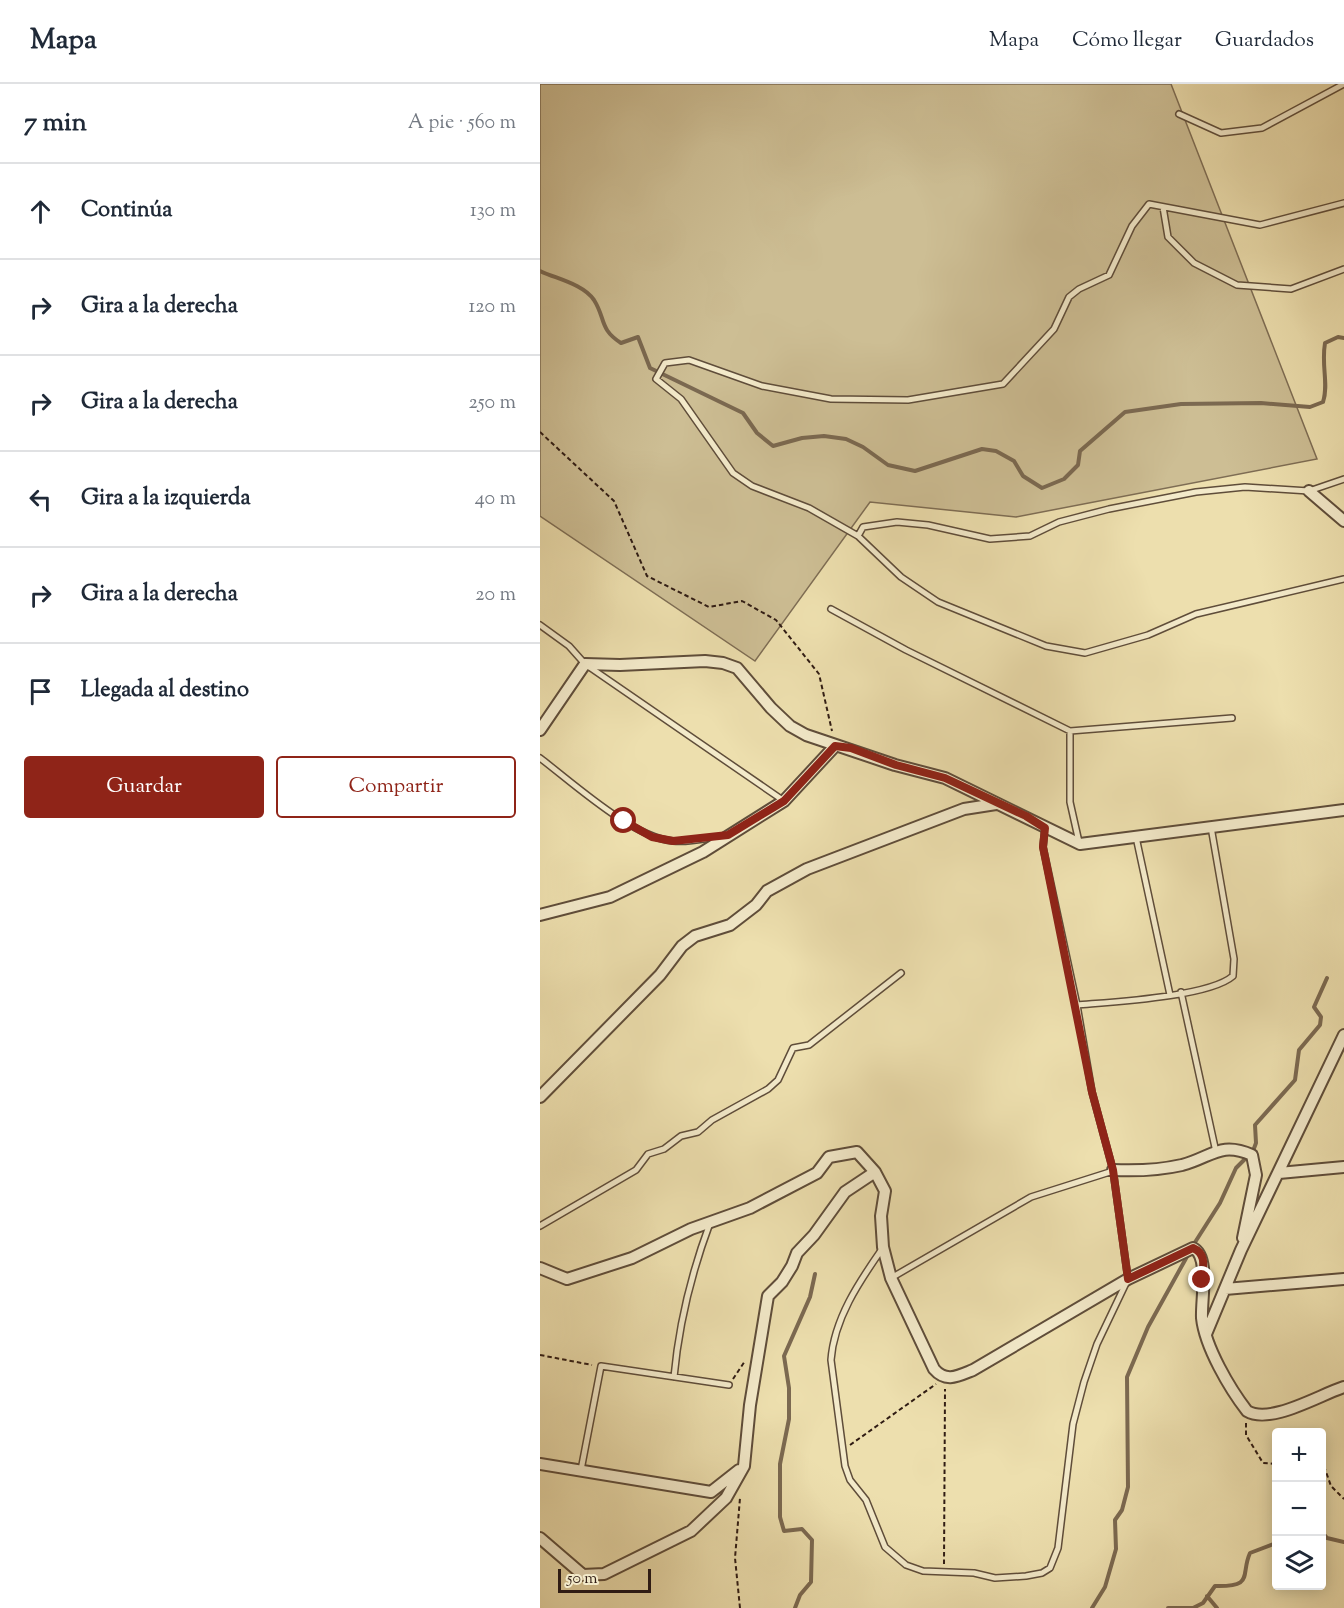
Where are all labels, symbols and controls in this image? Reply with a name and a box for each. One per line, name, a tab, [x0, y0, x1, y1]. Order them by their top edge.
text: Mapa	[30, 21, 97, 61]
text: Mapa	[989, 26, 1039, 56]
text: Cómo llegar	[1072, 26, 1182, 56]
text: Guardados	[1215, 26, 1314, 56]
text: 7 min	[24, 105, 87, 142]
text: A pie · 560 m	[408, 109, 516, 138]
icon: ahead	[24, 195, 57, 228]
text: Continúa	[81, 195, 172, 227]
text: 130 m	[470, 197, 516, 226]
icon: right	[24, 291, 57, 324]
text: Gira a la derecha	[81, 291, 238, 323]
text: 120 m	[468, 293, 516, 322]
icon: right	[24, 387, 57, 420]
text: Gira a la derecha	[81, 387, 238, 419]
text: 250 m	[468, 389, 516, 418]
icon: left	[24, 483, 57, 516]
text: Gira a la izquierda	[81, 483, 251, 515]
text: 40 m	[475, 485, 516, 514]
icon: right	[24, 579, 57, 612]
text: Gira a la derecha	[81, 579, 238, 611]
text: 20 m	[475, 581, 516, 610]
icon: arrive	[24, 675, 57, 708]
text: Llegada al destino	[81, 675, 249, 707]
button: Guardar	[24, 756, 264, 818]
button: Compartir	[276, 756, 516, 818]
route start	[610, 807, 636, 833]
route end	[1188, 1266, 1214, 1292]
map controls	[1272, 1428, 1326, 1590]
button: +	[1272, 1428, 1326, 1482]
button: −	[1272, 1482, 1326, 1536]
button: layers	[1272, 1536, 1326, 1590]
scale bar	[558, 1566, 651, 1594]
text: 50 m	[567, 1568, 598, 1591]

